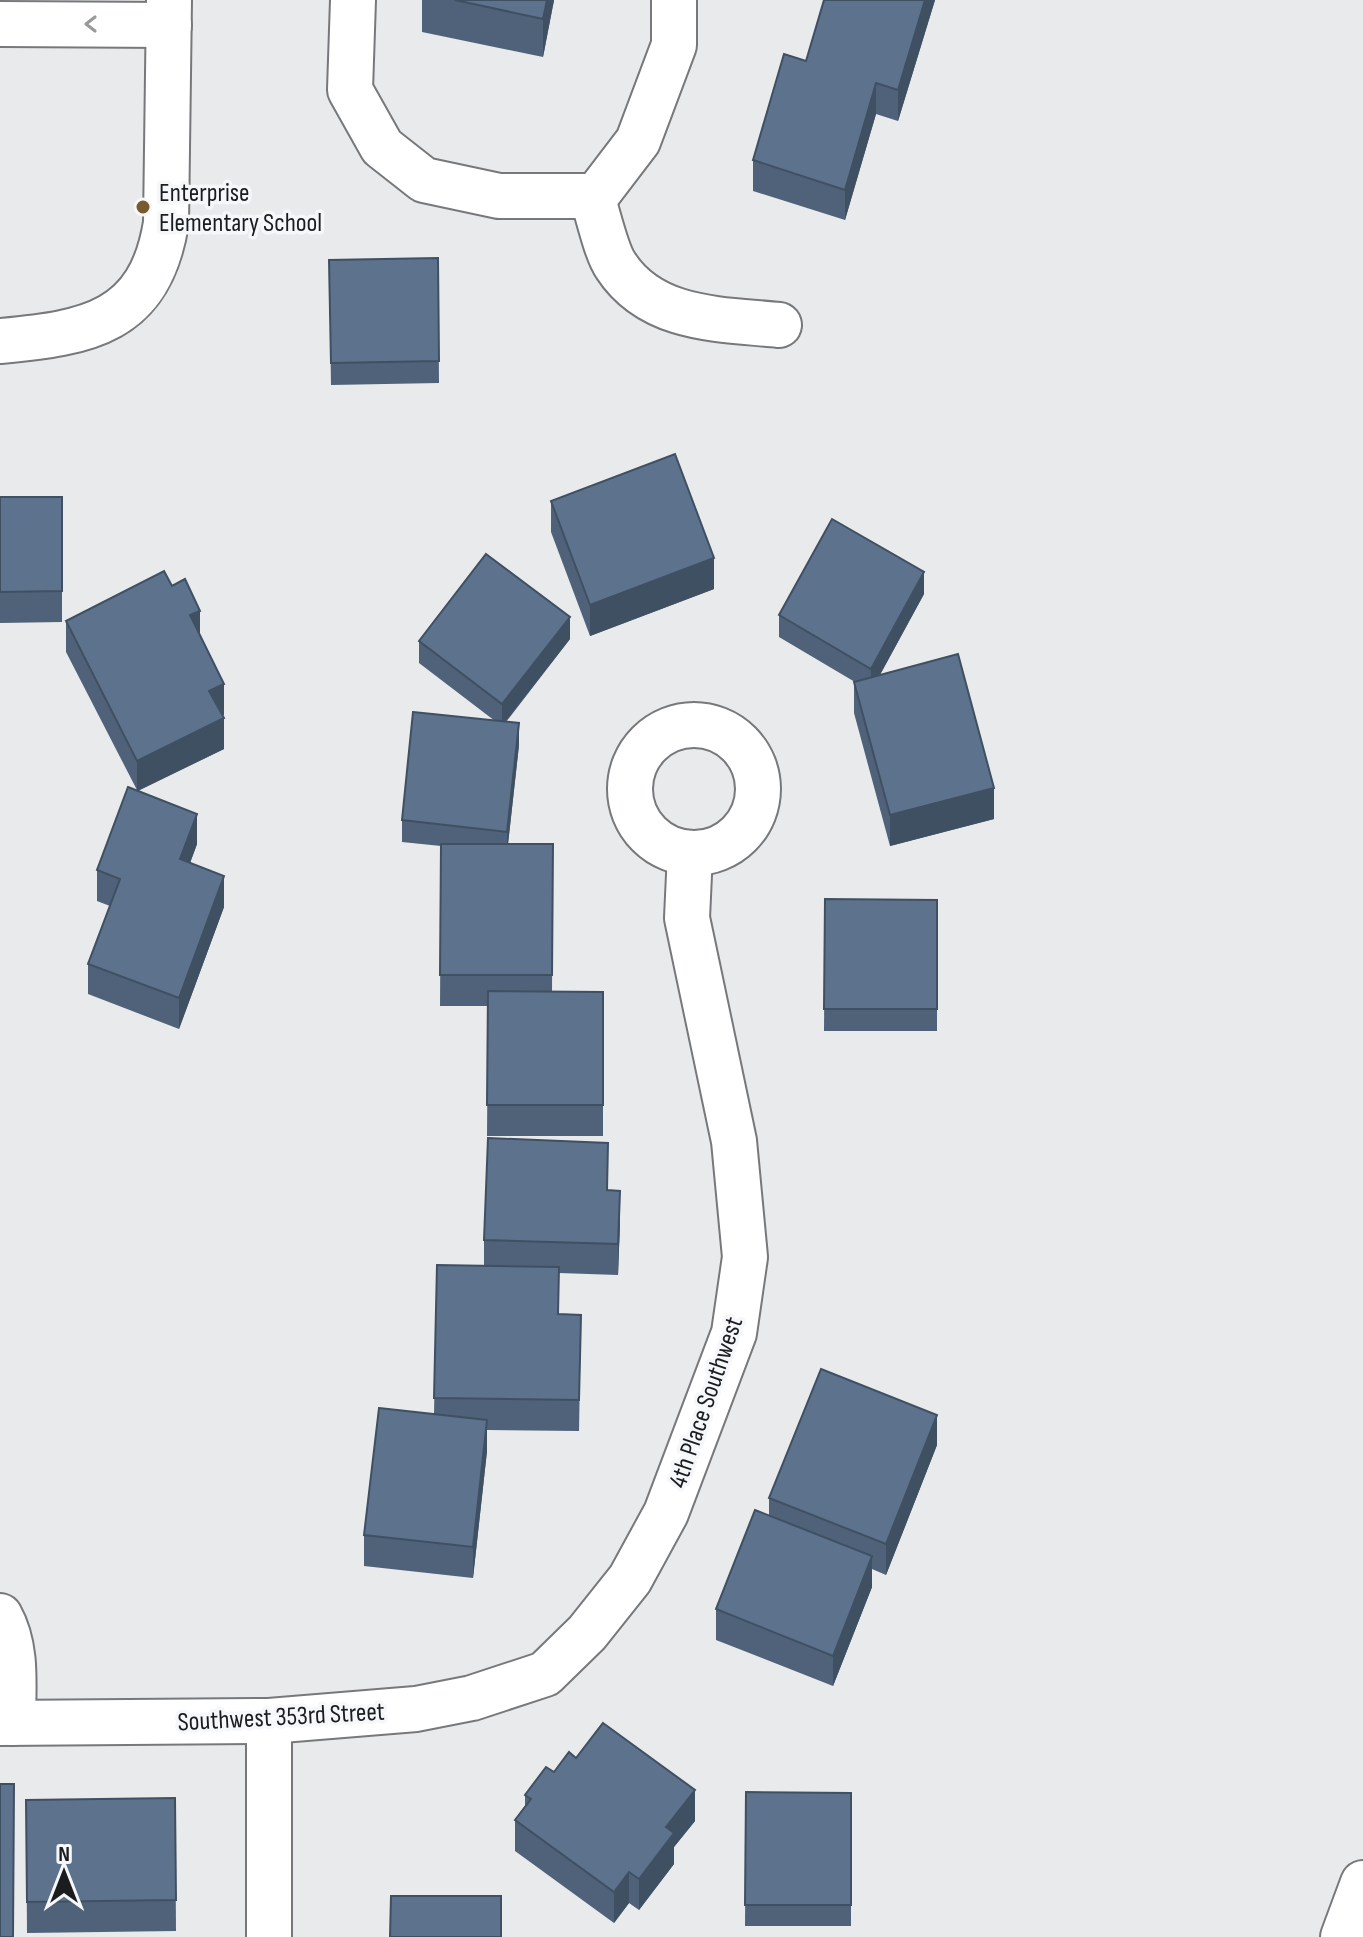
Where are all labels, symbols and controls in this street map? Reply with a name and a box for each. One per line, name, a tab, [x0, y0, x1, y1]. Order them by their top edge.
one-way arrow	[84, 15, 97, 33]
place label: Enterprise Elementary School	[159, 178, 322, 239]
marker: Enterprise Elementary School	[134, 198, 152, 216]
street label: 4th Place Southwest	[663, 1313, 750, 1492]
street label: Southwest 353rd Street	[177, 1697, 385, 1738]
north arrow	[24, 1833, 104, 1913]
text: N	[58, 1841, 70, 1868]

